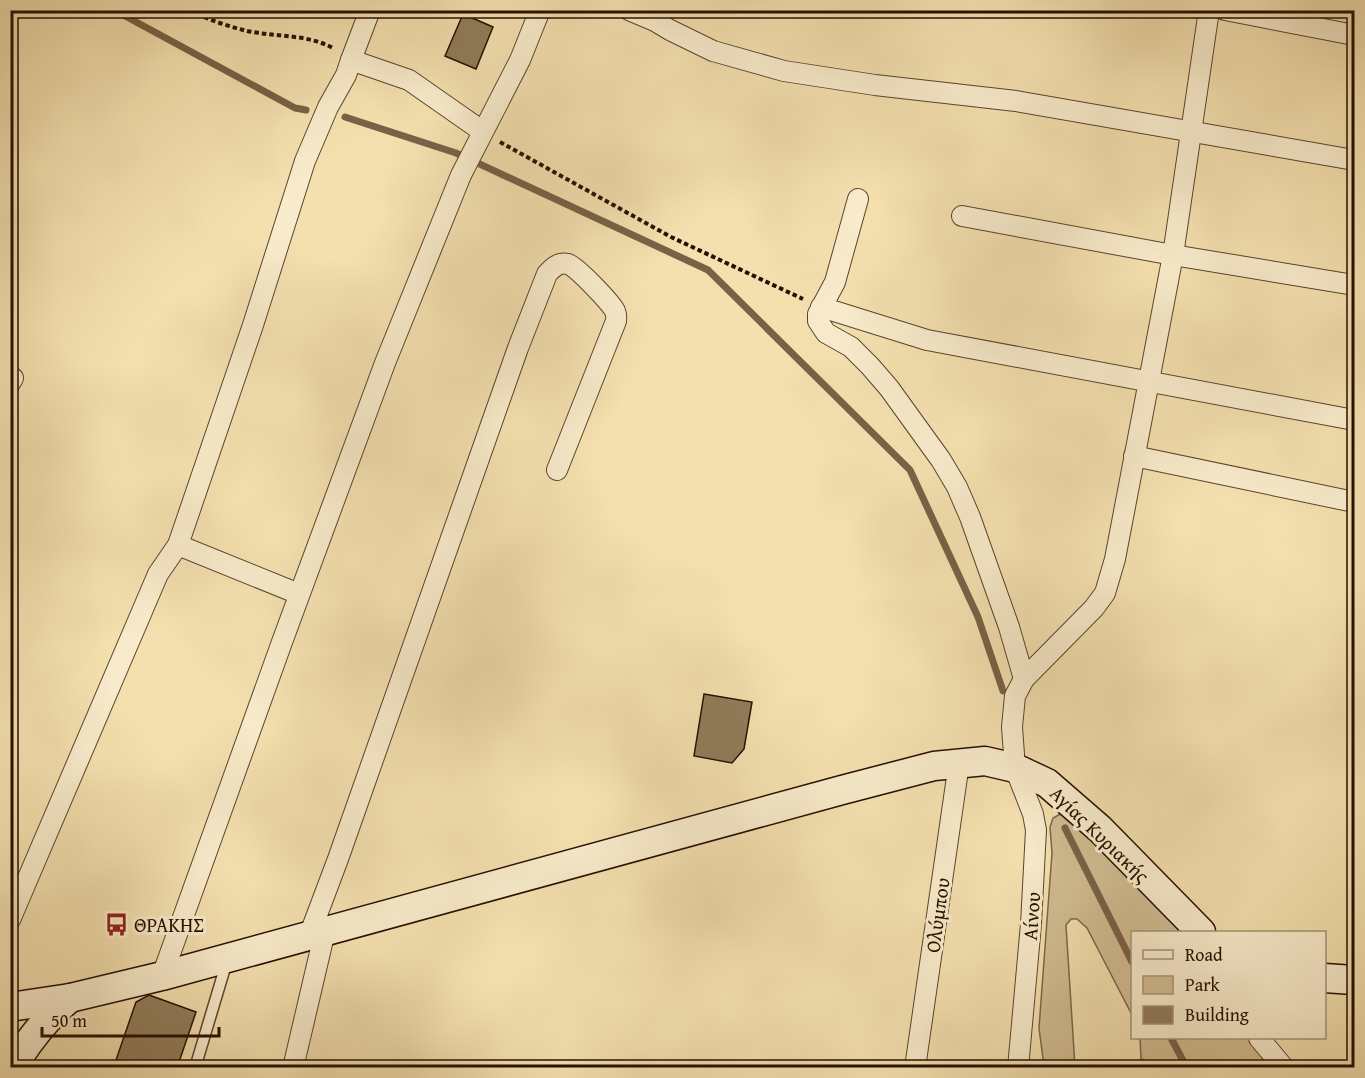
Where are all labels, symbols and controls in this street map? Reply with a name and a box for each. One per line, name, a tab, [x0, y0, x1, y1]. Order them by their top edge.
street label: Αγίας Κυριακής	[1044, 779, 1157, 890]
street label: Ολύμπου	[917, 876, 957, 954]
street label: Αίνου	[1015, 891, 1047, 941]
place label: ΘΡΑΚΗΣ	[134, 910, 204, 939]
bus stop icon: ΘΡΑΚΗΣ	[103, 911, 129, 937]
legend	[1131, 931, 1326, 1039]
text: Road	[1185, 941, 1223, 968]
text: Park	[1185, 971, 1221, 998]
scale bar	[42, 1000, 219, 1038]
text: Building	[1185, 1001, 1249, 1028]
text: 50 m	[51, 1007, 87, 1034]

